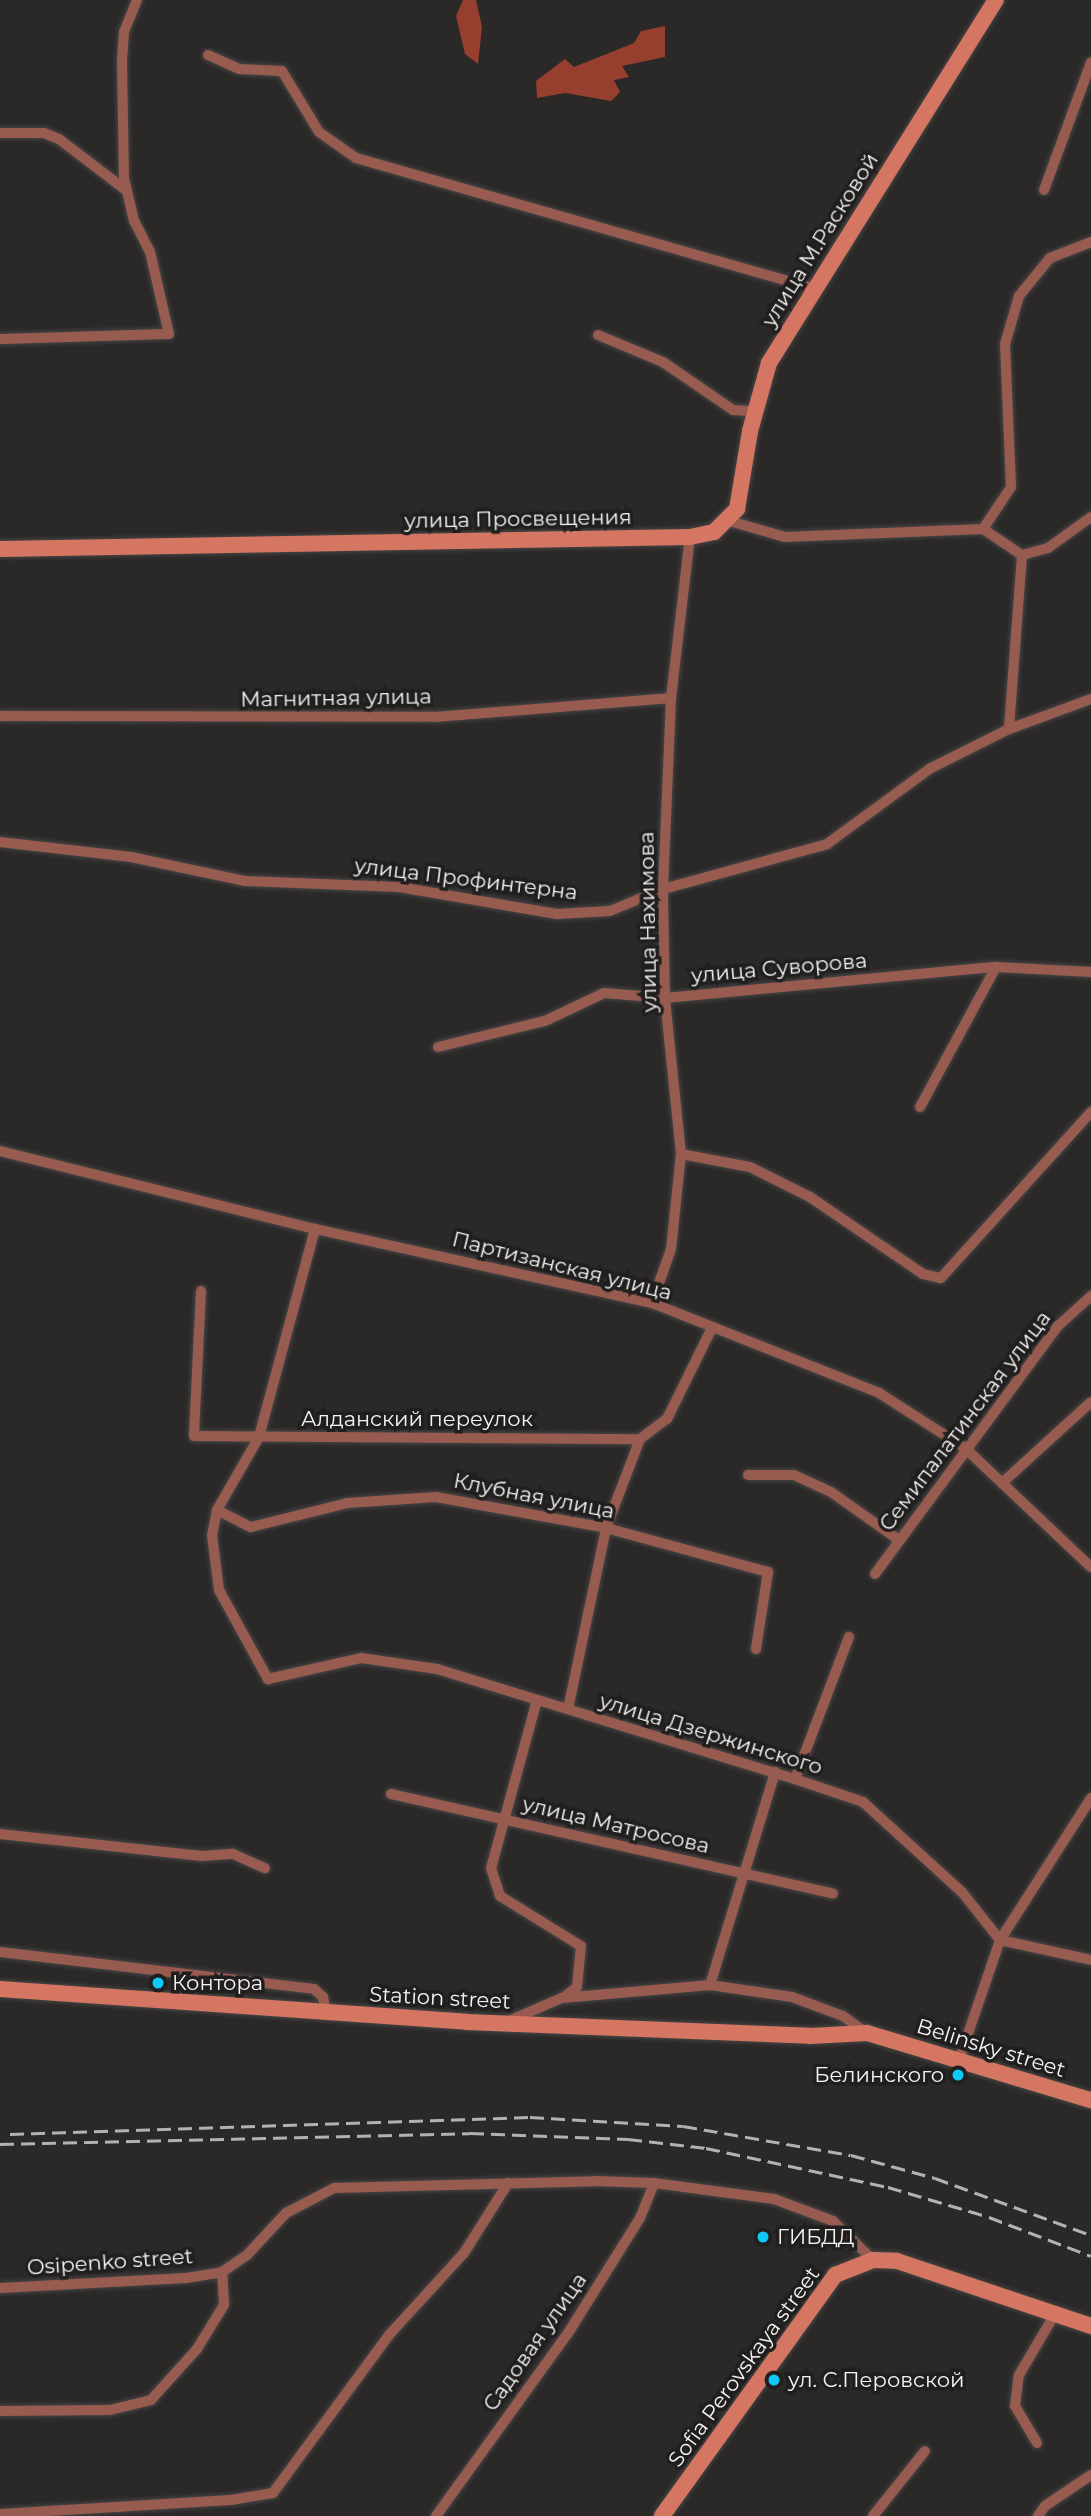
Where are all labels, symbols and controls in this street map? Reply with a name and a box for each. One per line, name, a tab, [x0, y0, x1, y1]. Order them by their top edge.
street label: улица М.Расковой	[756, 148, 884, 332]
street label: улица Просвещения	[404, 504, 632, 534]
street label: Магнитная улица	[240, 684, 432, 712]
street label: улица Нахимова	[634, 831, 662, 1013]
street label: улица Профинтерна	[353, 853, 579, 905]
street label: улица Суворова	[690, 948, 868, 988]
street label: Партизанская улица	[450, 1227, 674, 1305]
street label: Семипалатинская улица	[874, 1306, 1056, 1536]
street label: Алданский переулок	[301, 1406, 533, 1432]
street label: Клубная улица	[451, 1468, 617, 1524]
street label: улица Дзержинского	[596, 1688, 826, 1780]
street label: улица Матросова	[520, 1791, 712, 1859]
place label: Контора	[172, 1970, 263, 1996]
marker: Контора	[150, 1975, 166, 1991]
street label: Station street	[369, 1982, 511, 2014]
street label: Belinsky street	[914, 2013, 1068, 2083]
place label: Белинского	[814, 2062, 944, 2088]
marker: Белинского	[950, 2067, 966, 2083]
place label: ГИБДД	[777, 2224, 855, 2250]
marker: ГИБДД	[755, 2229, 771, 2245]
street label: Osipenko street	[26, 2244, 194, 2280]
street label: Sofia Perovskaya street	[663, 2262, 825, 2472]
street label: Садовая улица	[478, 2268, 592, 2416]
place label: ул. С.Перовской	[788, 2367, 965, 2393]
marker: ул. С.Перовской	[766, 2372, 782, 2388]

